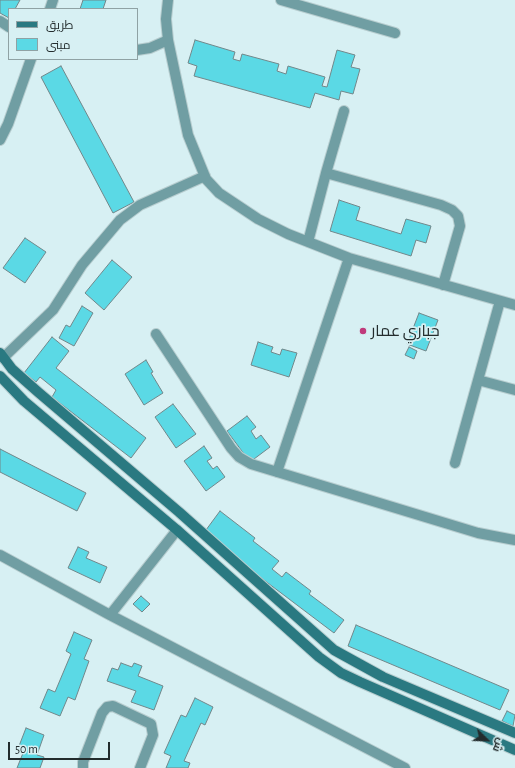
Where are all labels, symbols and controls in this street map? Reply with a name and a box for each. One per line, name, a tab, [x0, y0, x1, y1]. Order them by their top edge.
legend	[8, 8, 138, 60]
text: طريق	[46, 19, 73, 31]
text: مبنى	[46, 39, 71, 51]
place label: جباري عمار	[371, 321, 440, 341]
marker: جباري عمار	[358, 326, 368, 336]
north arrow	[467, 720, 507, 760]
scale bar	[10, 734, 112, 760]
text: ش	[491, 736, 506, 754]
text: 50 m	[15, 743, 38, 755]

